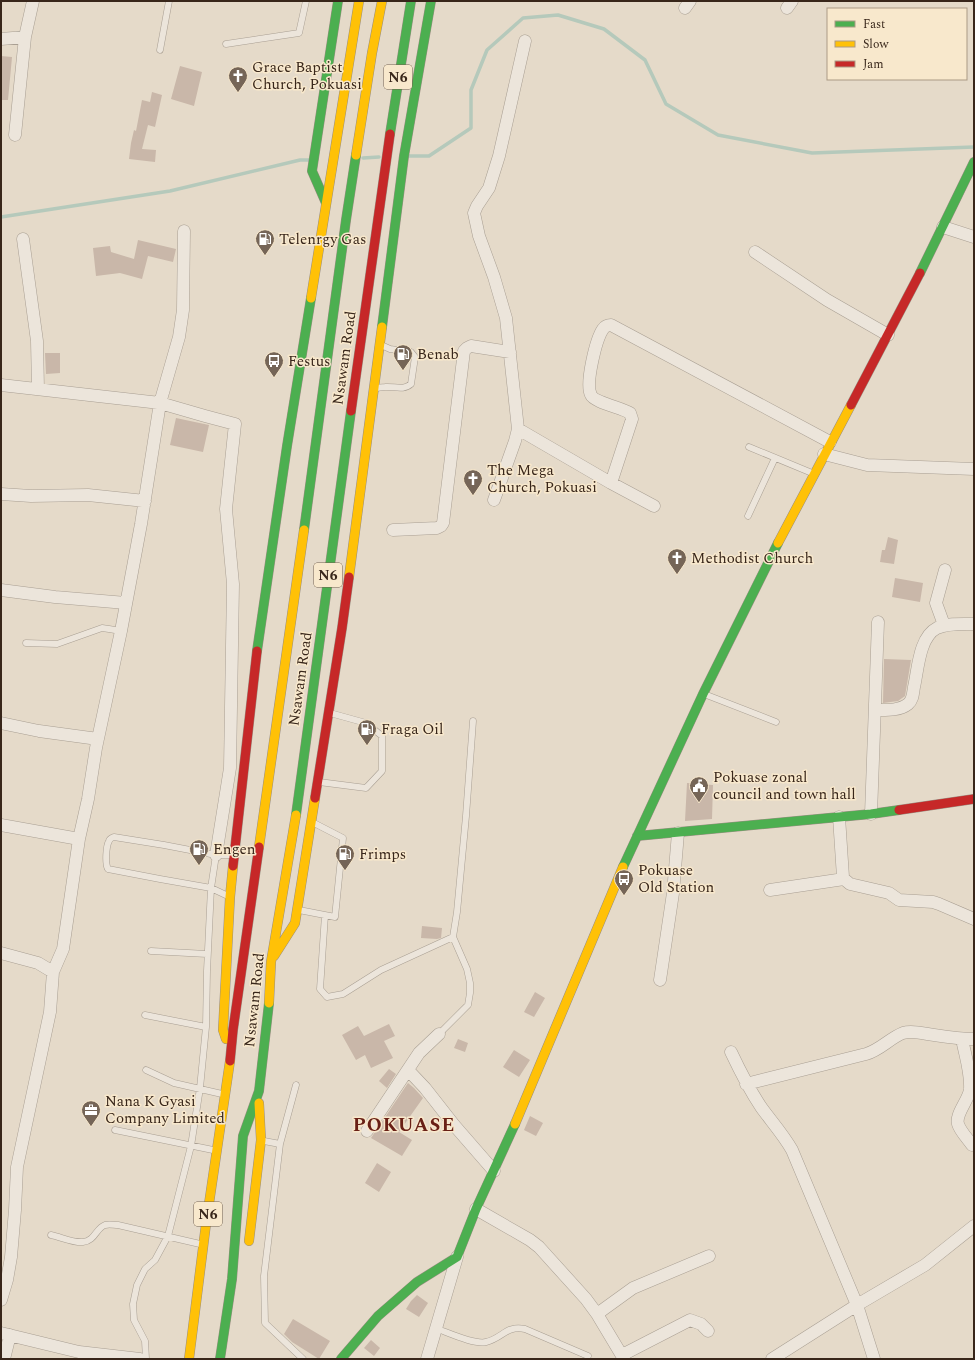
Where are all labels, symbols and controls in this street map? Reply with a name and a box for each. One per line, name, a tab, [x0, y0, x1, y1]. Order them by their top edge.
legend	[827, 8, 967, 80]
text: Fast	[863, 15, 885, 34]
text: Slow	[863, 35, 889, 54]
text: Jam	[863, 55, 884, 74]
place label: Grace Baptist Church, Pokuasi	[252, 56, 362, 96]
church icon: Grace Baptist Church, Pokuasi	[227, 65, 249, 93]
road number: N6	[384, 65, 412, 89]
fuel station icon: Telenrgy Gas	[254, 228, 276, 256]
place label: Telenrgy Gas	[279, 228, 366, 251]
street label: Nsawam Road	[327, 310, 362, 407]
fuel station icon: Benab	[392, 343, 414, 371]
place label: Benab	[417, 343, 459, 366]
bus stop icon: Festus	[263, 350, 285, 378]
place label: Festus	[288, 350, 331, 373]
place label: The Mega Church, Pokuasi	[487, 459, 597, 499]
church icon: The Mega Church, Pokuasi	[462, 468, 484, 496]
church icon: Methodist Church	[666, 547, 688, 575]
place label: Methodist Church	[691, 547, 814, 570]
road number: N6	[314, 563, 342, 587]
street label: Nsawam Road	[283, 631, 318, 728]
fuel station icon: Fraga Oil	[356, 718, 378, 746]
place label: Fraga Oil	[381, 718, 443, 741]
place label: Pokuase zonal council and town hall	[713, 766, 856, 806]
public building icon: Pokuase zonal council and town hall	[688, 775, 710, 803]
fuel station icon: Engen	[188, 838, 210, 866]
place label: Engen	[213, 838, 256, 861]
fuel station icon: Frimps	[334, 843, 356, 871]
place label: Frimps	[359, 843, 406, 866]
place label: Pokuase Old Station	[638, 859, 715, 899]
bus stop icon: Pokuase Old Station	[613, 868, 635, 896]
street label: Nsawam Road	[238, 952, 271, 1048]
place label: Nana K Gyasi Company Limited	[105, 1090, 225, 1130]
office icon: Nana K Gyasi Company Limited	[80, 1099, 102, 1127]
district label: POKUASE	[353, 1111, 455, 1140]
road number: N6	[194, 1202, 222, 1226]

